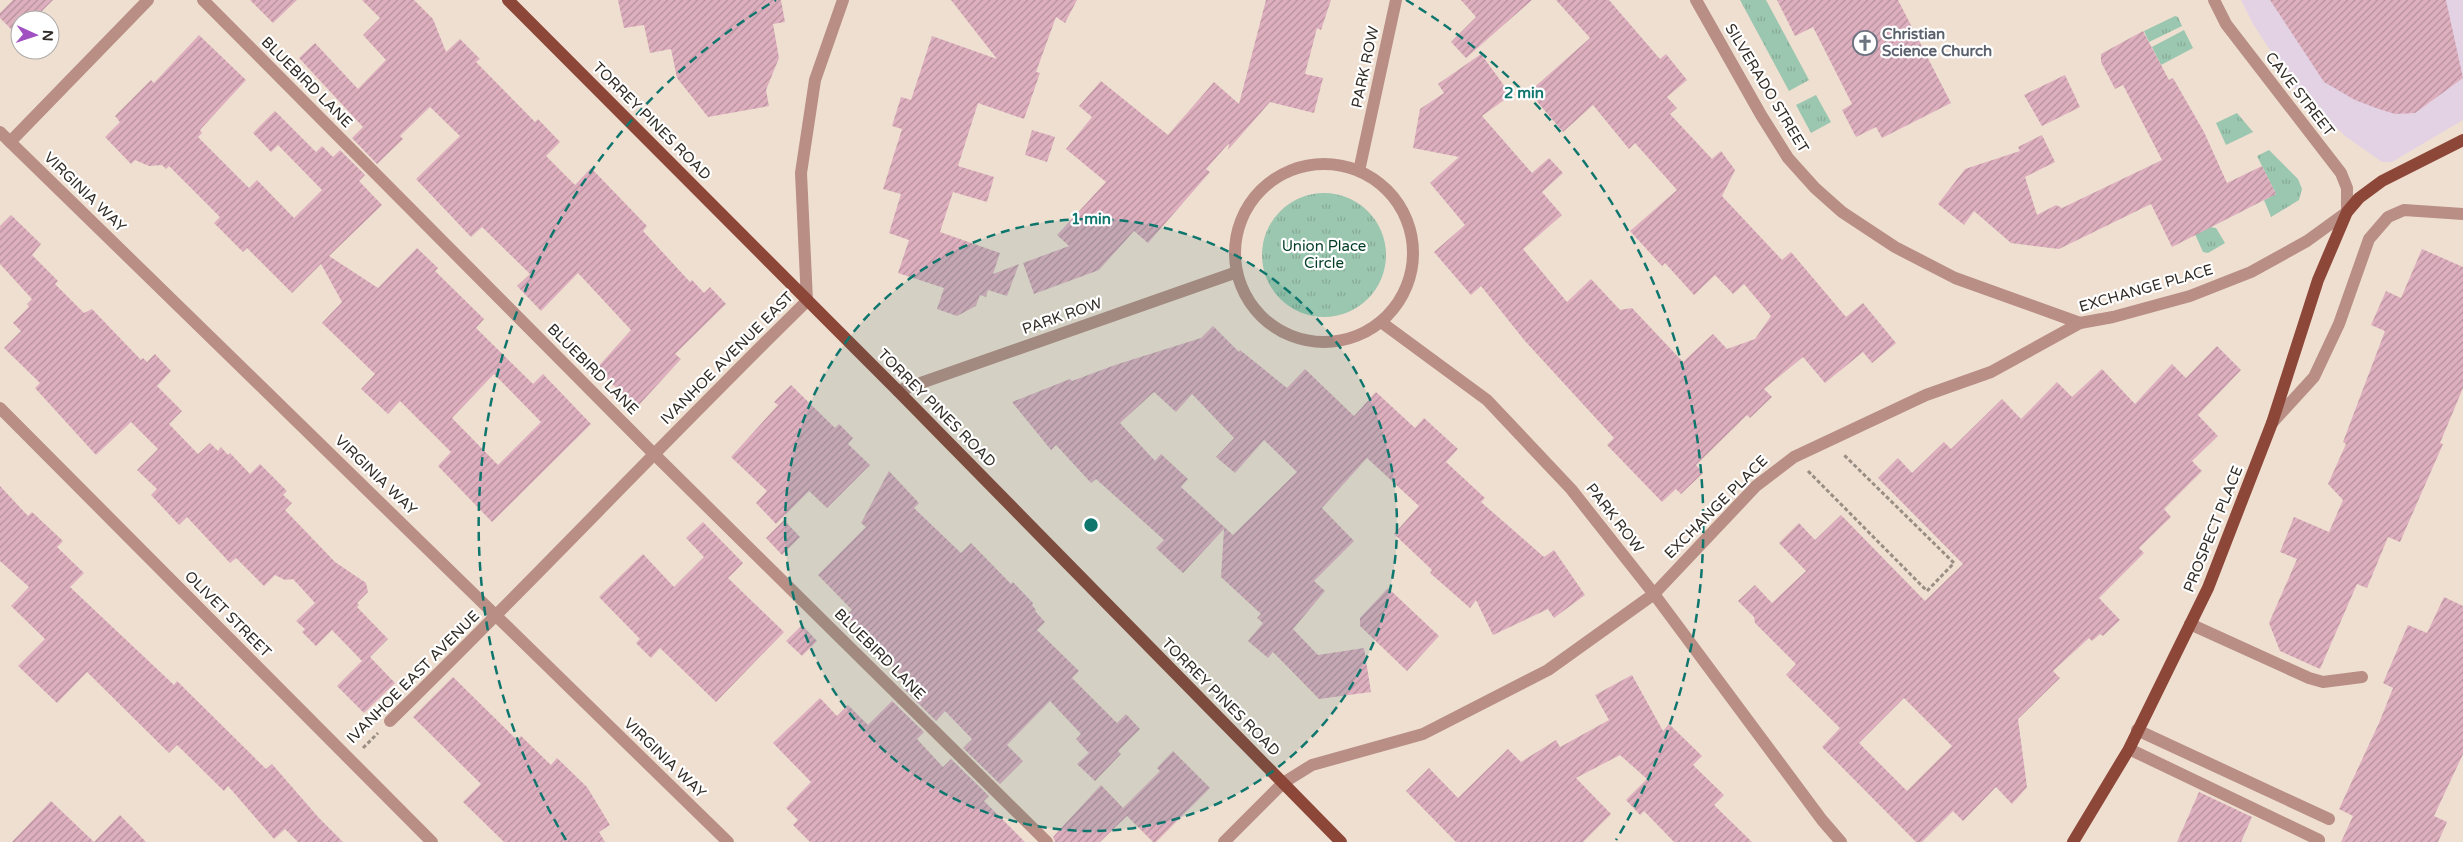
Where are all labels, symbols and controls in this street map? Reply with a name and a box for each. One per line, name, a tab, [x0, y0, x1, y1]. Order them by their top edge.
north arrow	[10, 10, 60, 60]
street label: SILVERADO STREET	[1721, 20, 1813, 156]
street label: PARK ROW	[1348, 24, 1382, 110]
place label: Christian Science Church	[1882, 25, 1992, 60]
text: N	[39, 30, 56, 42]
church icon: Christian Science Church	[1852, 30, 1878, 56]
street label: BLUEBIRD LANE	[258, 33, 356, 131]
street label: CAVE STREET	[2262, 48, 2338, 140]
street label: TORREY PINES ROAD	[589, 58, 715, 184]
text: 2 min	[1504, 84, 1544, 102]
street label: VIRGINIA WAY	[40, 148, 130, 236]
text: 1 min	[1071, 210, 1111, 228]
park label: Union Place Circle	[1282, 237, 1366, 272]
street label: EXCHANGE PLACE	[2077, 260, 2215, 316]
street label: IVANHOE AVENUE EAST	[657, 288, 797, 428]
street label: PARK ROW	[1020, 294, 1104, 338]
street label: BLUEBIRD LANE	[544, 320, 642, 418]
street label: TORREY PINES ROAD	[874, 345, 1000, 471]
street label: VIRGINIA WAY	[331, 431, 421, 519]
street label: EXCHANGE PLACE	[1661, 452, 1771, 562]
street label: PROSPECT PLACE	[2179, 463, 2247, 595]
street label: PARK ROW	[1582, 480, 1648, 556]
centre of rings	[1082, 516, 1100, 534]
street label: OLIVET STREET	[181, 567, 275, 661]
street label: BLUEBIRD LANE	[831, 605, 929, 703]
street label: IVANHOE EAST AVENUE	[343, 607, 483, 747]
street label: TORREY PINES ROAD	[1158, 634, 1284, 760]
street label: VIRGINIA WAY	[620, 714, 710, 802]

